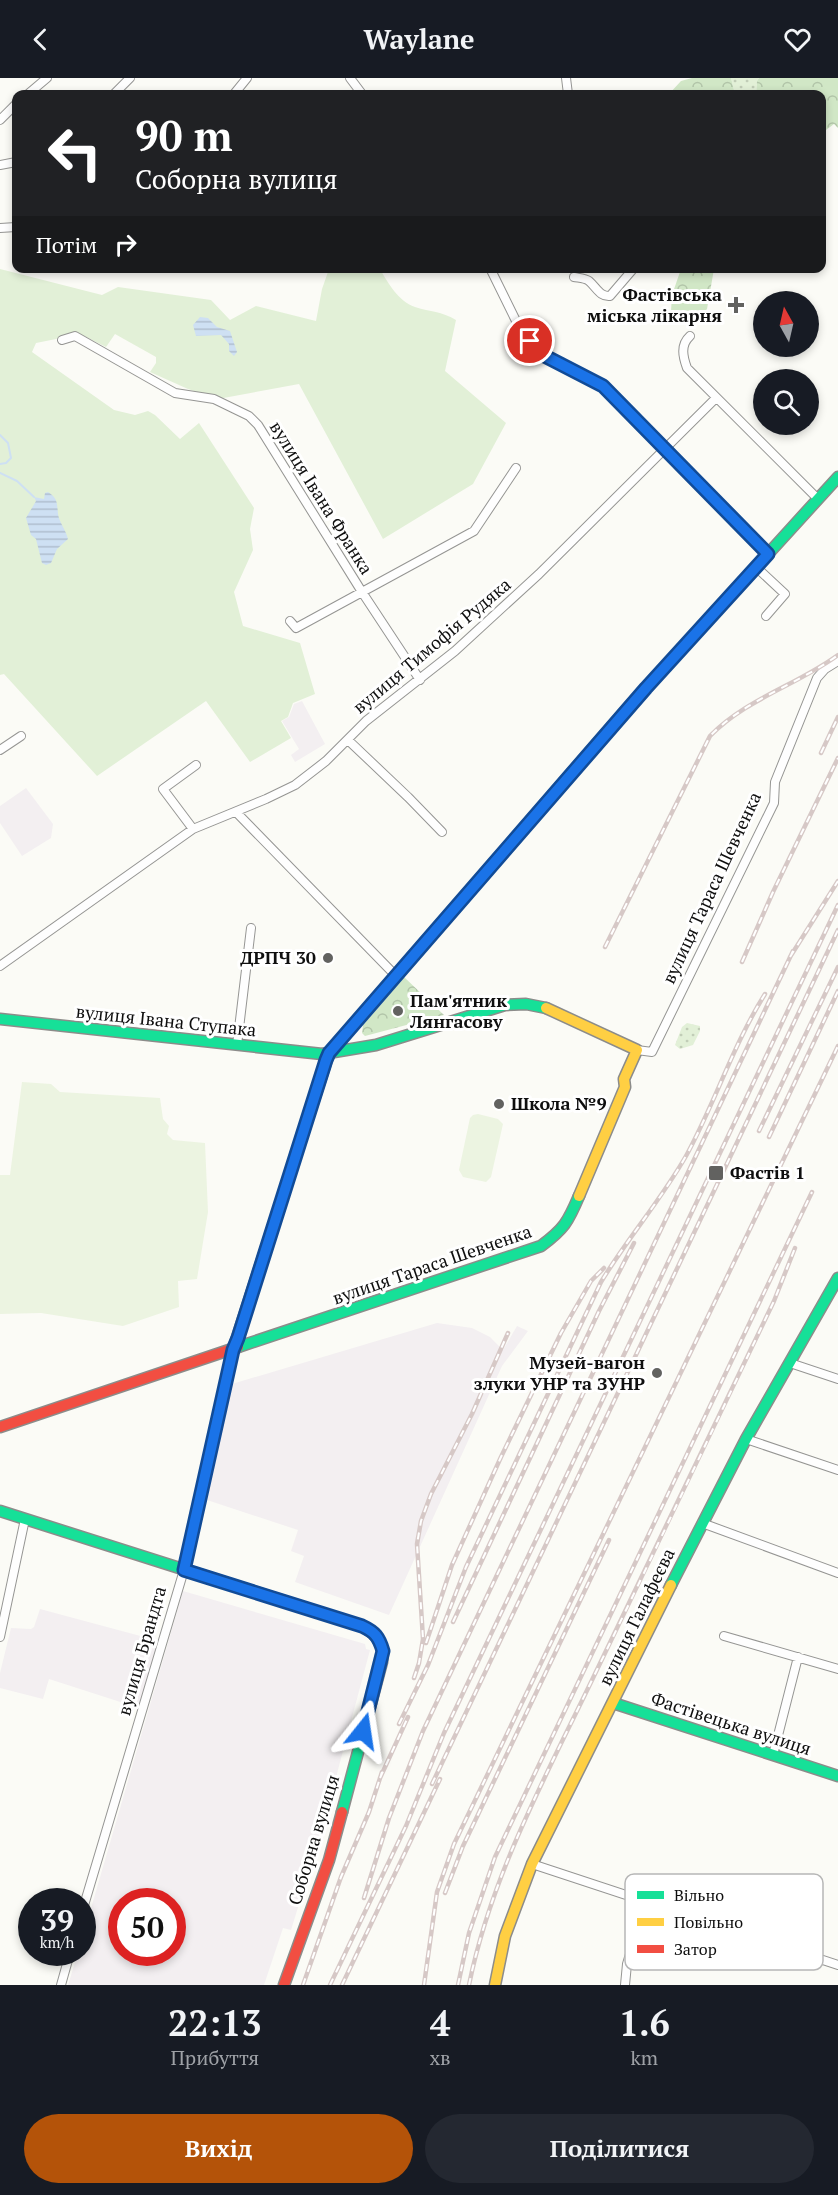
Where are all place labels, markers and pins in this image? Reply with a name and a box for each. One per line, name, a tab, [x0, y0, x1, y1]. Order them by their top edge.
place label: Фастівська міська лікарня	[587, 282, 722, 327]
marker: Фастівська міська лікарня	[727, 296, 745, 314]
pin	[504, 315, 555, 366]
place label: ДРПЧ 30	[240, 945, 316, 969]
marker: ДРПЧ 30	[321, 951, 335, 965]
place label: Пам'ятник Лянгасову	[409, 988, 507, 1033]
marker: Пам'ятник Лянгасову	[391, 1004, 405, 1018]
place label: Школа №9	[511, 1091, 607, 1115]
marker: Школа №9	[492, 1097, 506, 1111]
place label: Фастів 1	[730, 1160, 805, 1184]
marker: Фастів 1	[707, 1164, 725, 1182]
place label: Музей-вагон злуки УНР та ЗУНР	[474, 1350, 645, 1395]
marker: Музей-вагон злуки УНР та ЗУНР	[650, 1366, 664, 1380]

